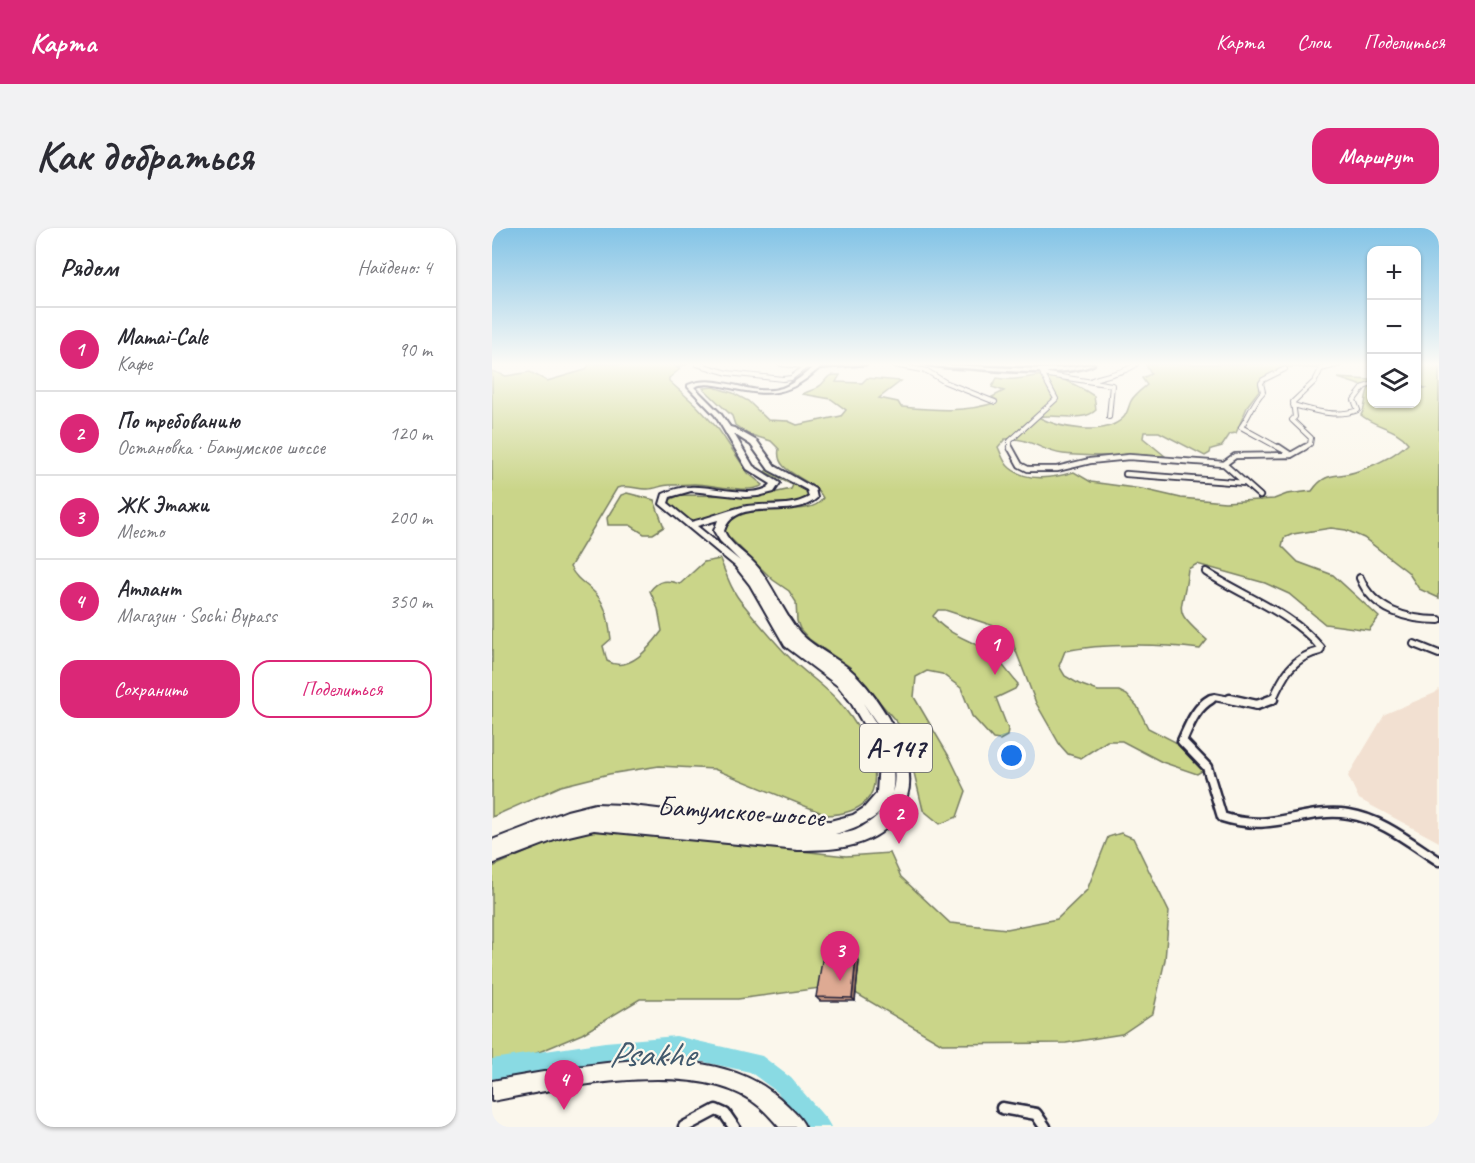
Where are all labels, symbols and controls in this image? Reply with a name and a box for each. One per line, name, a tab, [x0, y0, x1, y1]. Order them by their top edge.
text: Карта	[30, 25, 97, 60]
text: Карта	[1216, 29, 1264, 55]
text: Слои	[1297, 29, 1331, 55]
text: Поделиться	[1364, 29, 1445, 55]
button: Маршрут	[1312, 128, 1439, 184]
text: Как добраться	[36, 130, 253, 183]
map controls	[1367, 246, 1421, 408]
button: +	[1367, 246, 1421, 300]
text: Рядом	[60, 251, 118, 284]
text: Найдено: 4	[357, 255, 432, 280]
button: −	[1367, 300, 1421, 354]
text: Mamai-Cale	[117, 323, 207, 351]
text: 1	[75, 337, 84, 362]
text: 90 m	[398, 337, 432, 362]
text: Кафе	[117, 351, 152, 376]
button: layers	[1367, 354, 1421, 408]
text: По требованию	[117, 407, 240, 435]
text: 2	[75, 421, 84, 446]
text: 120 m	[389, 421, 432, 446]
text: Остановка · Батумское шоссе	[117, 435, 325, 460]
text: ЖК Этажи	[117, 491, 209, 519]
text: 3	[75, 505, 84, 530]
text: 200 m	[389, 505, 432, 530]
text: Место	[117, 519, 164, 544]
text: Атлант	[117, 575, 180, 603]
text: 4	[75, 589, 84, 614]
text: 350 m	[389, 589, 432, 614]
text: Магазин · Sochi Bypass	[117, 603, 277, 628]
pin: 1	[976, 626, 1014, 675]
button: Сохранить	[60, 660, 240, 718]
button: Поделиться	[252, 660, 432, 718]
road number: А-147	[860, 724, 932, 772]
your location	[997, 741, 1026, 770]
street label: Батумское шоссе	[656, 788, 828, 834]
pin: 2	[880, 794, 918, 844]
pin: 3	[820, 932, 860, 981]
water label: Psakhe	[608, 1031, 699, 1077]
pin: 4	[544, 1060, 584, 1110]

